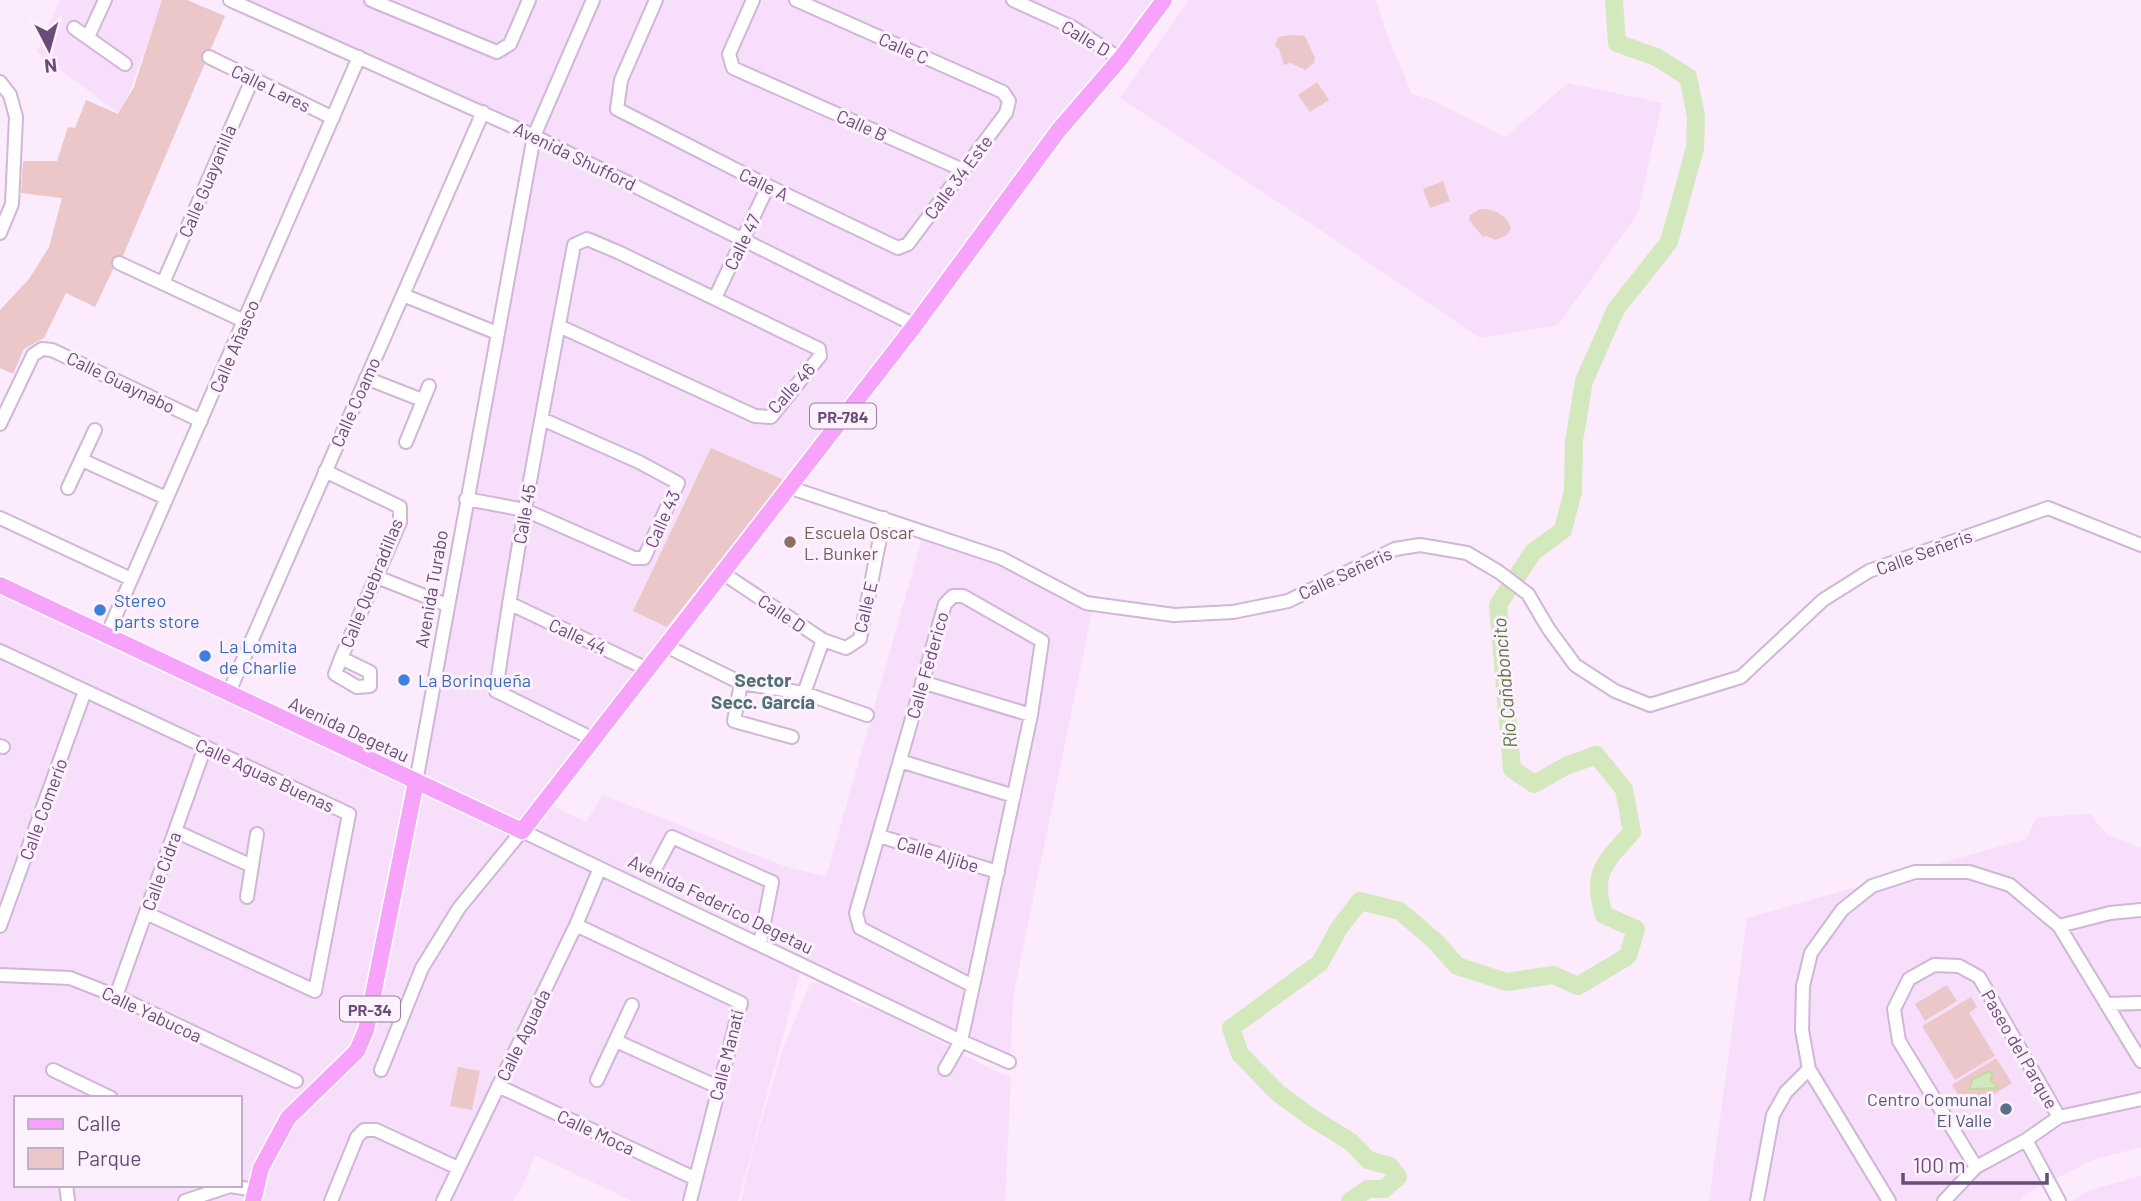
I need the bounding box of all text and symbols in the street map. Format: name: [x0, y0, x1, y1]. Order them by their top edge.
north arrow: [14, 14, 84, 84]
street label: Calle D: [1058, 15, 1114, 61]
street label: Calle C: [876, 27, 932, 69]
text: N: [43, 54, 58, 79]
street label: Calle Lares: [228, 59, 314, 117]
street label: Calle B: [833, 104, 891, 146]
street label: Avenida Shufford: [510, 117, 640, 195]
street label: Calle Guayanilla: [173, 121, 241, 241]
street label: Calle 34 Este: [919, 131, 997, 223]
street label: Calle A: [736, 163, 792, 205]
street label: Calle 47: [719, 210, 765, 274]
street label: Calle Añasco: [205, 296, 263, 396]
street label: Calle Guaynabo: [63, 346, 179, 418]
street label: Calle Coamo: [325, 354, 385, 450]
street label: Calle 46: [763, 358, 819, 418]
road number: PR-784: [810, 404, 876, 428]
street label: Calle 45: [508, 482, 540, 546]
street label: Calle 43: [640, 487, 684, 551]
street label: Calle Quebradillas: [335, 515, 407, 651]
place label: Escuela Oscar L. Bunker: [804, 521, 914, 564]
street label: Calle Señeris: [1873, 524, 1975, 580]
street label: Avenida Turabo: [410, 528, 452, 650]
marker: Escuela Oscar L. Bunker: [782, 534, 798, 550]
street label: Calle Señeris: [1295, 542, 1395, 604]
street label: Calle E: [848, 579, 882, 635]
place label: Stereo parts store: [114, 589, 200, 632]
street label: Calle D: [754, 589, 810, 637]
marker: Stereo parts store: [92, 602, 108, 618]
street label: Calle Federico: [901, 609, 953, 721]
street label: Calle 44: [546, 613, 610, 659]
water label: Río Cañaboncito: [1487, 617, 1521, 749]
place label: La Lomita de Charlie: [219, 635, 297, 678]
marker: La Lomita de Charlie: [197, 648, 213, 664]
district label: Sector Secc. García: [711, 668, 815, 713]
place label: La Borinqueña: [418, 669, 531, 691]
marker: La Borinqueña: [396, 672, 412, 688]
street label: Avenida Degetau: [285, 691, 413, 767]
street label: Calle Aguas Buenas: [192, 733, 338, 817]
street label: Calle Comerío: [14, 755, 72, 863]
street label: Calle Cidra: [137, 828, 185, 914]
street label: Calle Aljibe: [894, 831, 982, 877]
street label: Avenida Federico Degetau: [625, 850, 817, 958]
street label: Calle Yabucoa: [98, 981, 206, 1047]
street label: Calle Aguada: [491, 985, 555, 1085]
street label: Paseo del Parque: [1977, 986, 2063, 1112]
road number: PR-34: [340, 996, 400, 1021]
street label: Calle Manatí: [704, 1007, 748, 1103]
place label: Centro Comunal El Valle: [1867, 1088, 1992, 1131]
legend: [14, 1096, 242, 1187]
marker: Centro Comunal El Valle: [1998, 1101, 2014, 1117]
street label: Calle Moca: [554, 1105, 638, 1159]
text: Calle: [77, 1110, 121, 1135]
scale bar: [1903, 1142, 2046, 1186]
text: Parque: [77, 1145, 142, 1170]
text: 100 m: [1913, 1152, 1966, 1177]

